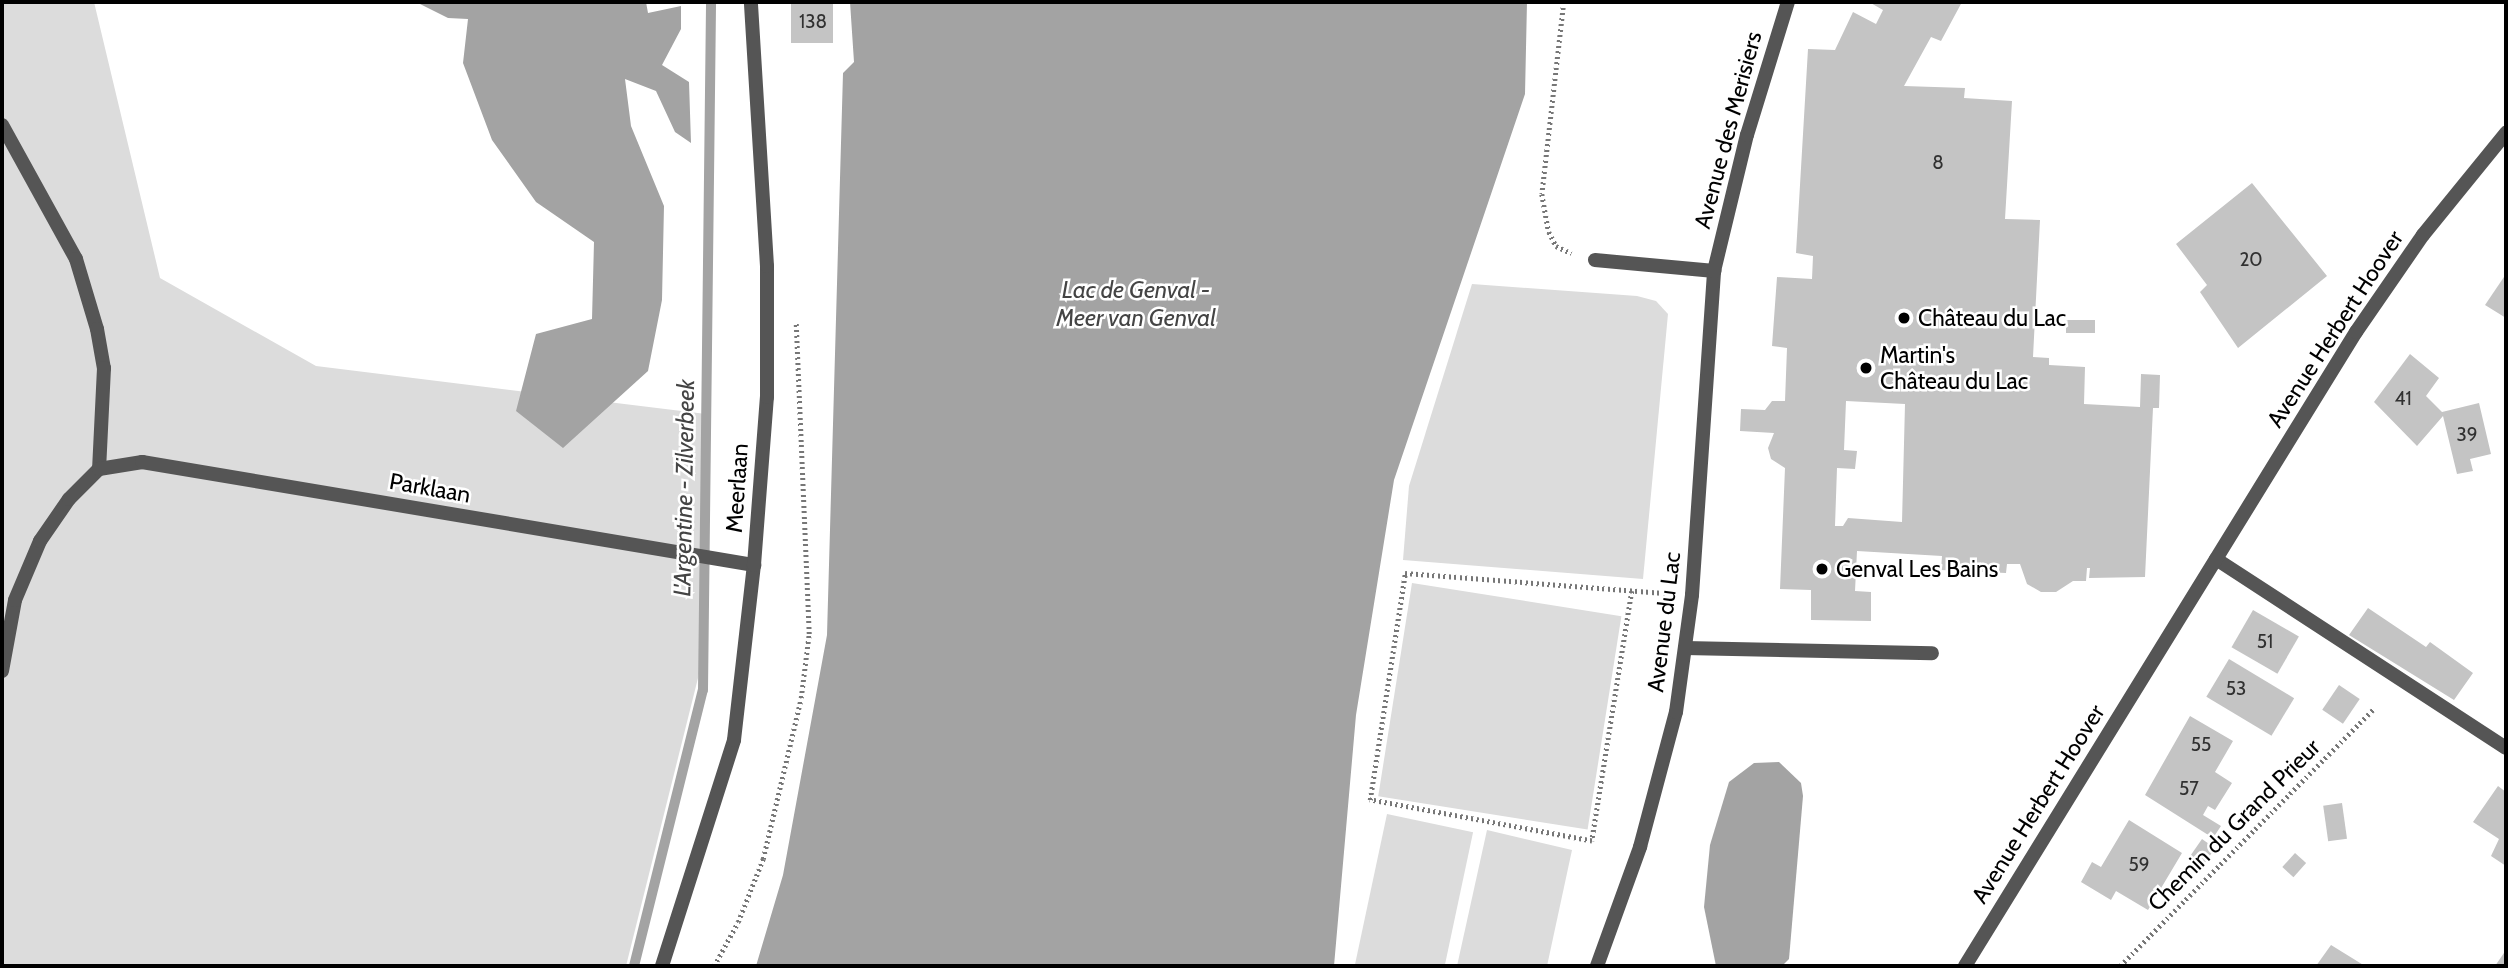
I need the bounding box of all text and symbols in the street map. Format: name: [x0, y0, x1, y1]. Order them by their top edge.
house number: 138: [799, 11, 827, 33]
street label: Avenue des Merisiers: [1688, 29, 1768, 231]
house number: 8: [1932, 152, 1944, 174]
street label: Avenue Herbert Hoover: [2261, 225, 2409, 433]
house number: 20: [2239, 249, 2263, 271]
water label: Lac de Genval - Meer van Genval: [1056, 276, 1216, 332]
place label: Château du Lac: [1918, 304, 2066, 332]
marker: Château du Lac: [1896, 310, 1912, 326]
place label: Martin's Château du Lac: [1880, 341, 2028, 395]
marker: Martin's Château du Lac: [1858, 360, 1874, 376]
water label: L'Argentine - Zilverbeek: [668, 379, 700, 597]
house number: 41: [2394, 388, 2412, 410]
house number: 39: [2456, 424, 2478, 446]
street label: Meerlaan: [720, 442, 754, 534]
street label: Parklaan: [387, 467, 473, 509]
street label: Avenue du Lac: [1642, 550, 1686, 694]
place label: Genval Les Bains: [1836, 555, 1998, 583]
marker: Genval Les Bains: [1814, 561, 1830, 577]
house number: 51: [2257, 631, 2273, 653]
house number: 53: [2226, 678, 2246, 700]
street label: Avenue Herbert Hoover: [1966, 700, 2110, 908]
street label: Chemin du Grand Prieur: [2142, 733, 2326, 917]
house number: 55: [2191, 734, 2211, 756]
house number: 57: [2179, 778, 2199, 800]
house number: 59: [2128, 854, 2150, 876]

